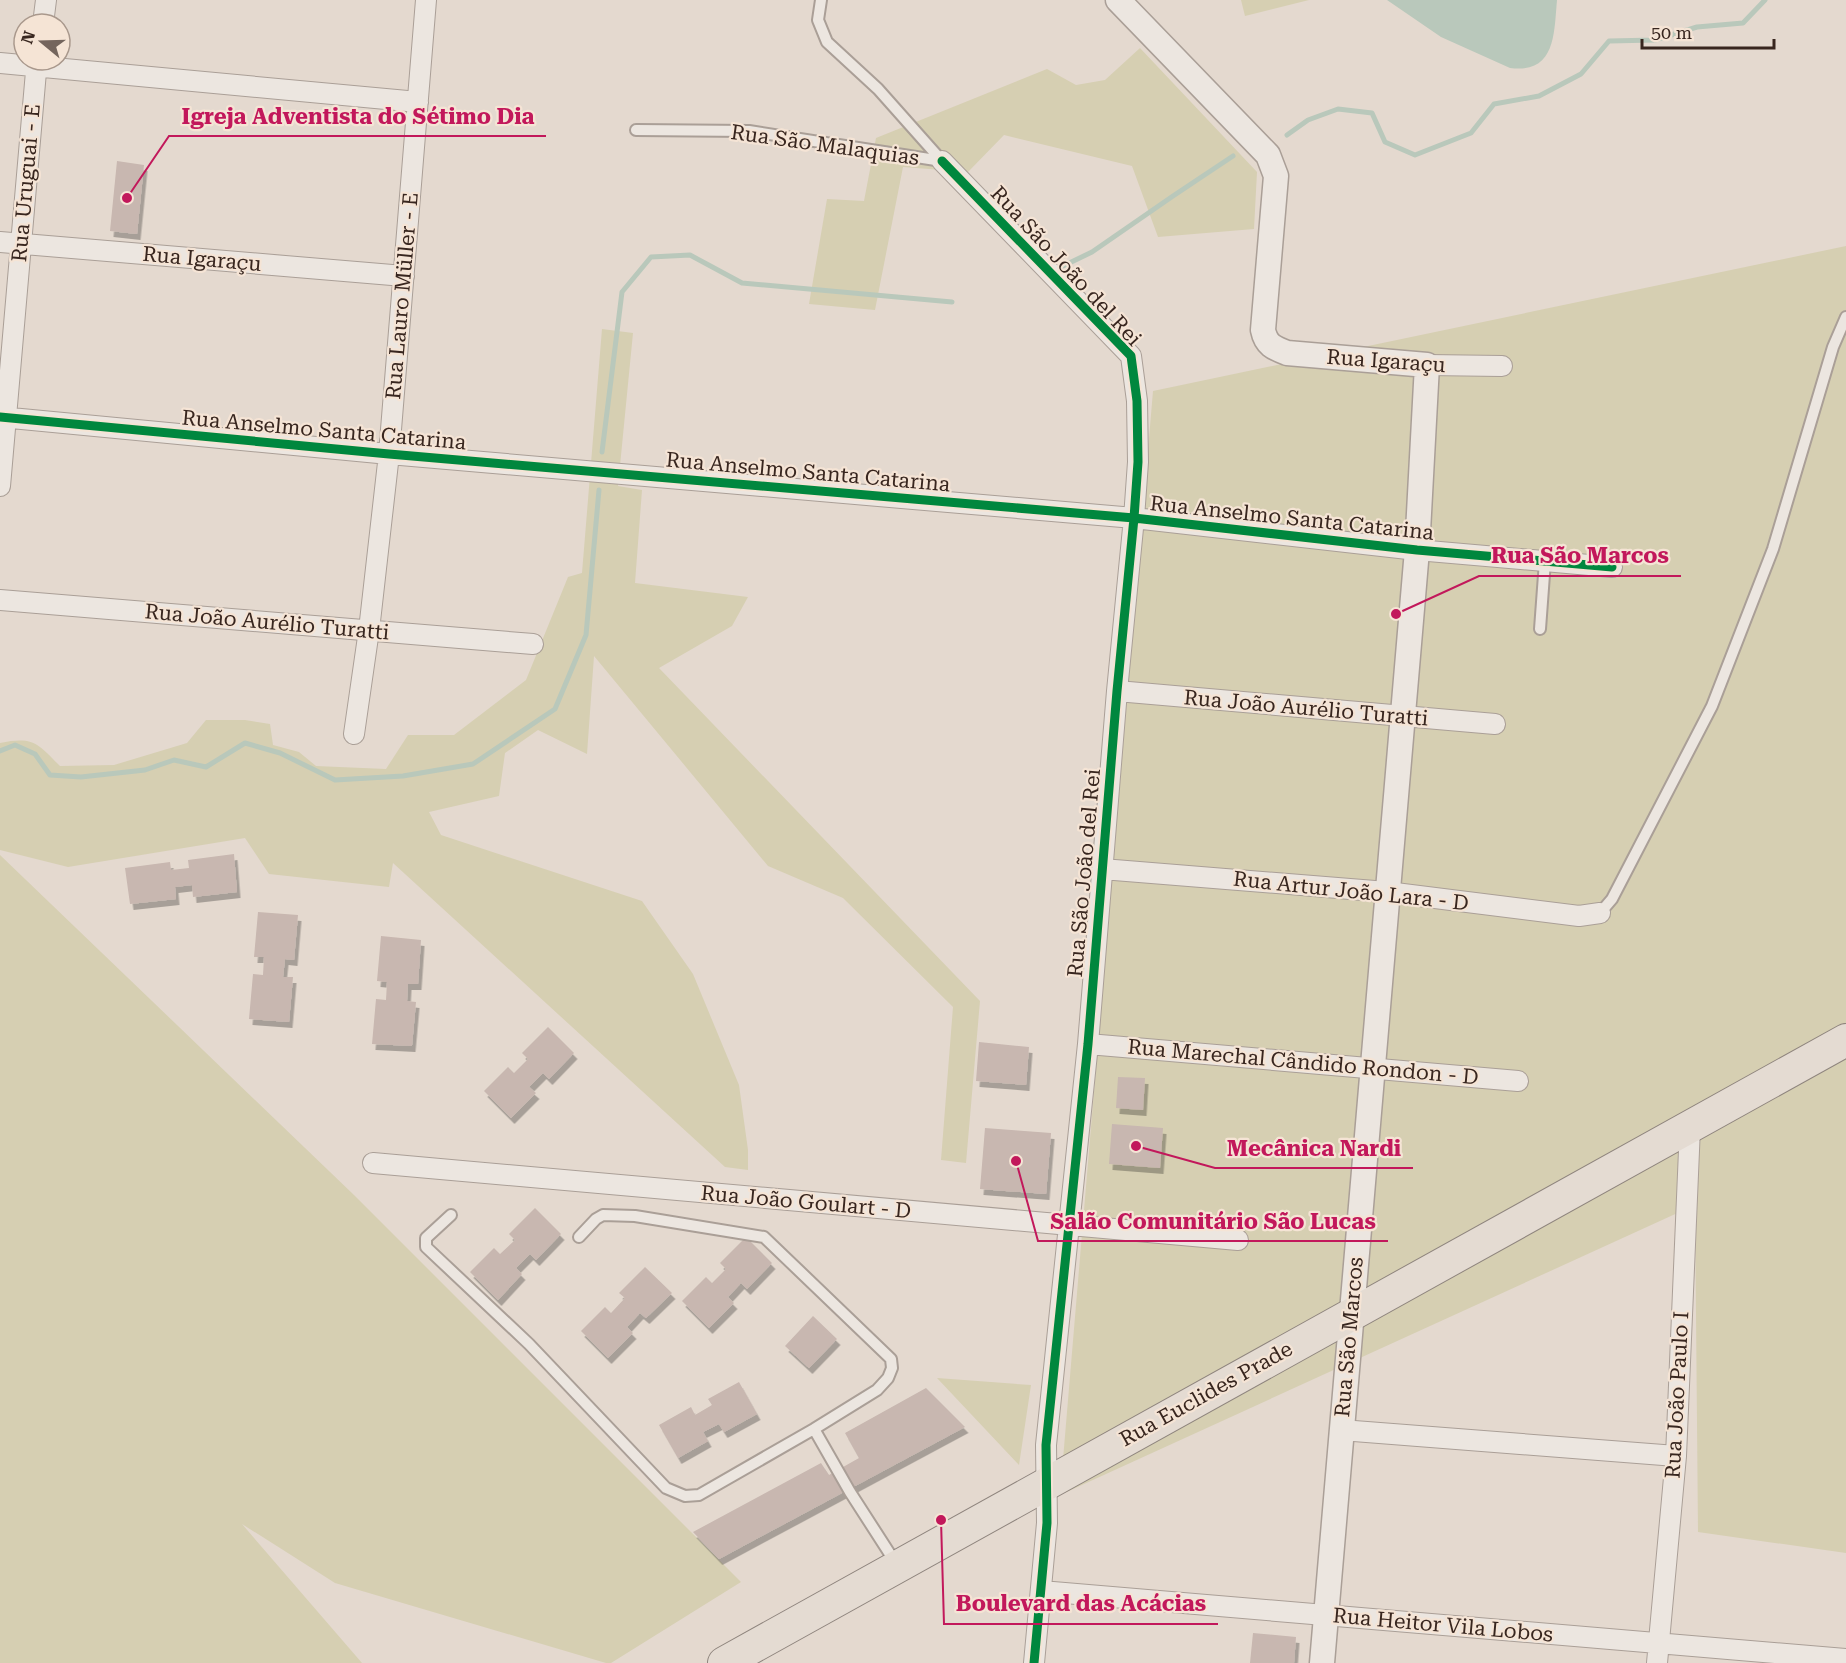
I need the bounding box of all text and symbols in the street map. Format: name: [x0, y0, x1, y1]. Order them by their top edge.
north arrow: [12, 12, 72, 72]
scale bar: [1642, 12, 1774, 50]
text: 50 m: [1651, 22, 1692, 43]
text: N: [17, 28, 39, 46]
callout: Igreja Adventista do Sétimo Dia: [169, 96, 546, 136]
street label: Rua Uruguai - E: [7, 103, 45, 263]
text: Igreja Adventista do Sétimo Dia: [182, 104, 535, 129]
street label: Rua São Malaquias: [729, 120, 921, 170]
street label: Rua São João del Rei: [986, 181, 1146, 351]
street label: Rua Lauro Müller - E: [381, 191, 423, 401]
street label: Rua Igaraçu: [142, 242, 262, 276]
street label: Rua Igaraçu: [1326, 345, 1446, 377]
street label: Rua Anselmo Santa Catarina: [181, 406, 468, 454]
street label: Rua Anselmo Santa Catarina: [665, 448, 952, 496]
street label: Rua Anselmo Santa Catarina: [1149, 491, 1436, 545]
callout: Rua São Marcos: [1479, 536, 1681, 576]
text: Rua São Marcos: [1491, 543, 1669, 568]
street label: Rua João Aurélio Turatti: [144, 599, 391, 645]
street label: Rua João Aurélio Turatti: [1183, 685, 1430, 731]
street label: Rua São João del Rei: [1063, 767, 1105, 978]
street label: Rua Artur João Lara - D: [1232, 867, 1470, 915]
street label: Rua Marechal Cândido Rondon - D: [1126, 1035, 1480, 1089]
callout: Mecânica Nardi: [1215, 1128, 1413, 1168]
text: Mecânica Nardi: [1227, 1136, 1401, 1161]
street label: Rua João Goulart - D: [700, 1181, 912, 1223]
callout: Salão Comunitário São Lucas: [1038, 1201, 1388, 1241]
text: Salão Comunitário São Lucas: [1050, 1209, 1376, 1234]
street label: Rua São Marcos: [1330, 1256, 1368, 1418]
street label: Rua João Paulo I: [1661, 1311, 1693, 1479]
street label: Rua Euclides Prade: [1115, 1337, 1297, 1451]
callout: Boulevard das Acácias: [944, 1584, 1218, 1624]
text: Boulevard das Acácias: [956, 1591, 1206, 1616]
street label: Rua Heitor Vila Lobos: [1332, 1603, 1554, 1647]

